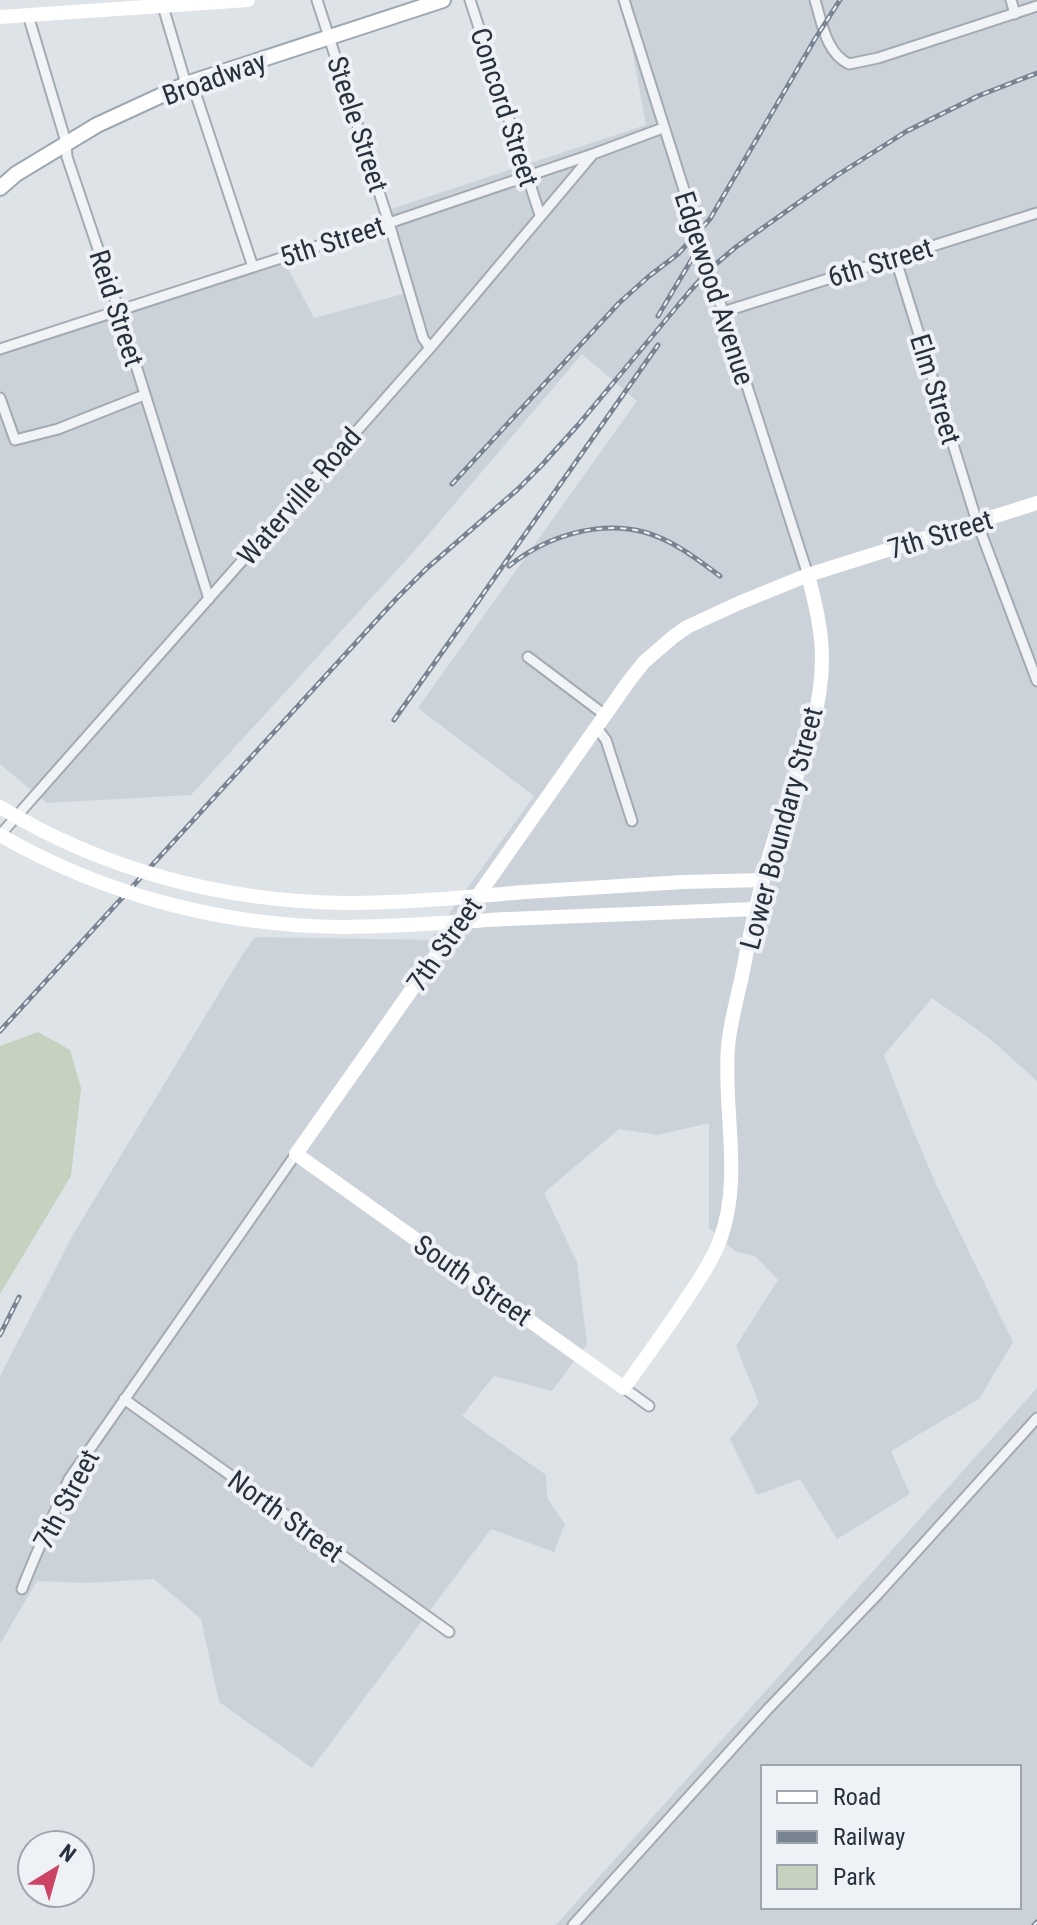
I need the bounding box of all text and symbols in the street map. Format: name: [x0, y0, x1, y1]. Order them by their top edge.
street label: Concord Street: [463, 24, 546, 191]
street label: Broadway: [158, 44, 271, 112]
street label: Steele Street: [320, 52, 395, 196]
street label: Edgewood Avenue: [668, 187, 761, 389]
street label: 5th Street: [276, 209, 388, 274]
street label: 6th Street: [824, 231, 936, 294]
street label: Reid Street: [82, 246, 151, 370]
street label: Elm Street: [903, 330, 968, 448]
street label: Waterville Road: [231, 421, 368, 572]
street label: 7th Street: [884, 503, 996, 566]
street label: Lower Boundary Street: [733, 703, 830, 953]
street label: 7th Street: [400, 891, 489, 998]
street label: South Street: [408, 1228, 538, 1333]
street label: 7th Street: [27, 1444, 106, 1555]
street label: North Street: [222, 1464, 350, 1569]
legend: [761, 1765, 1021, 1909]
text: Road: [833, 1783, 881, 1811]
text: Railway: [833, 1823, 905, 1851]
north arrow: [16, 1829, 96, 1909]
text: N: [55, 1839, 81, 1867]
text: Park: [833, 1863, 876, 1891]

